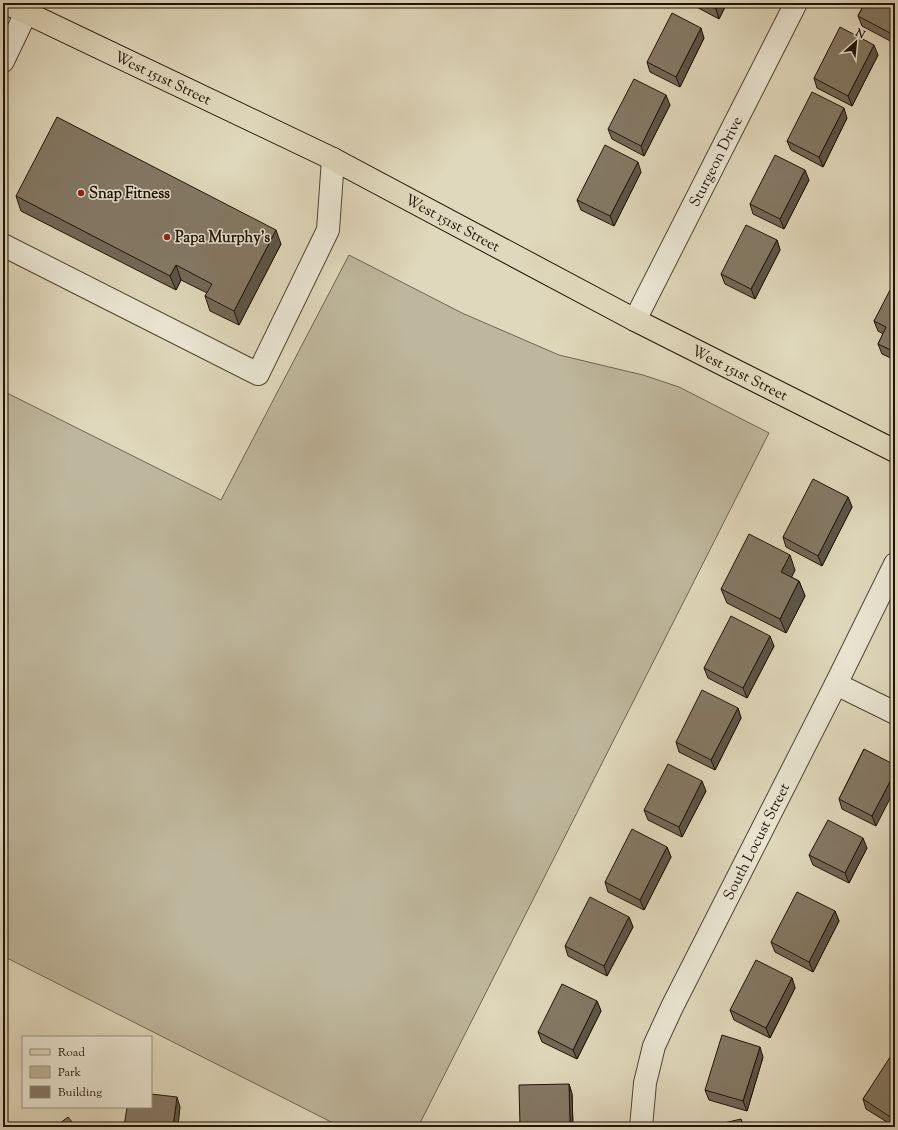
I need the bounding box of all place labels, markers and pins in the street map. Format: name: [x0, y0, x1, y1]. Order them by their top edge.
place label: Snap Fitness: [89, 184, 170, 205]
marker: Snap Fitness: [76, 188, 86, 198]
place label: Papa Murphy's: [175, 228, 270, 249]
marker: Papa Murphy's: [162, 232, 172, 242]

